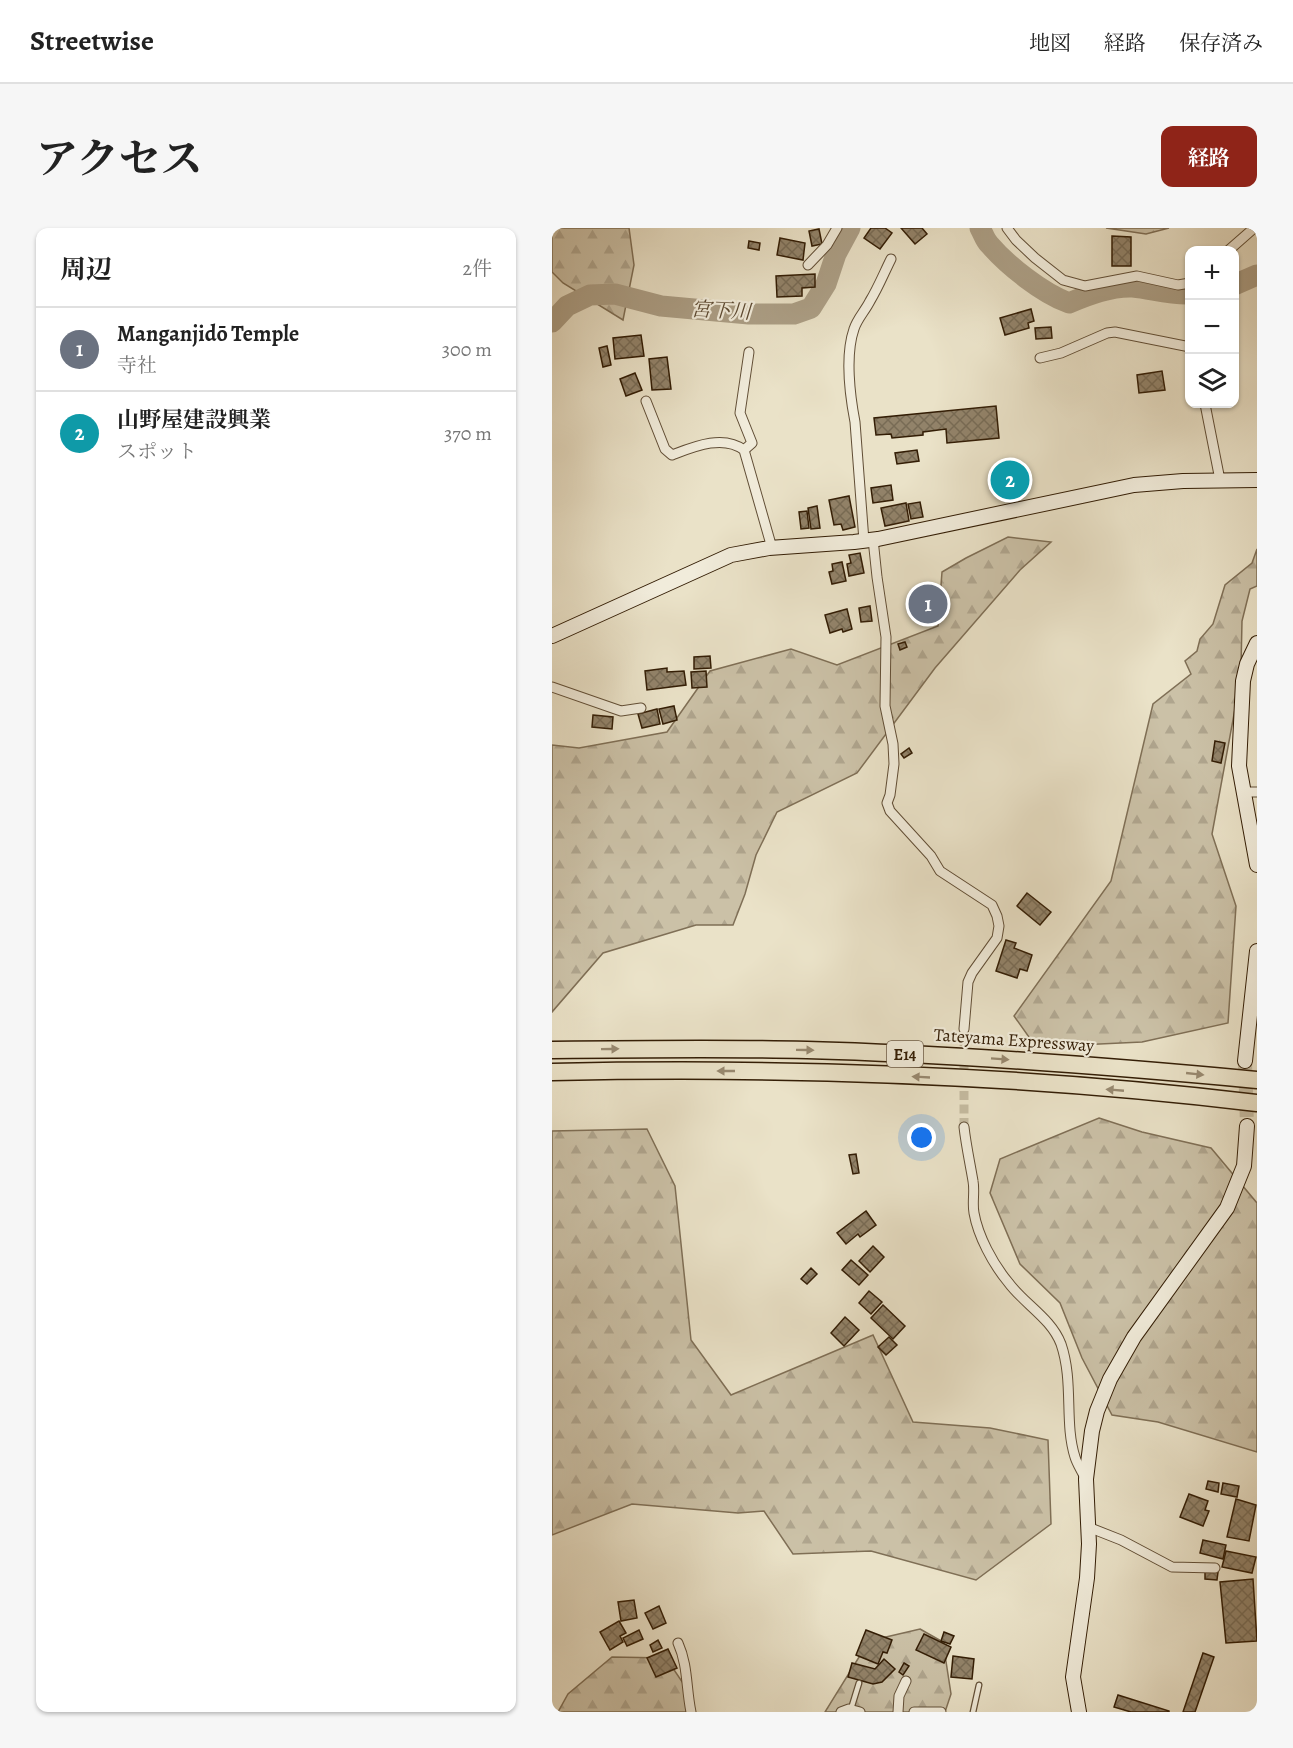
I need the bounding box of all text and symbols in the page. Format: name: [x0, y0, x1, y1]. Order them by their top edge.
text: Streetwise: [30, 22, 154, 60]
text: 地図: [1029, 29, 1071, 57]
text: 経路: [1104, 29, 1146, 57]
text: 保存済み: [1179, 29, 1263, 57]
button: 経路: [1161, 126, 1257, 187]
text: アクセス: [36, 130, 203, 187]
map controls: [1185, 246, 1239, 408]
button: +: [1185, 246, 1239, 300]
text: 周辺: [60, 252, 112, 287]
text: 2件: [463, 255, 492, 282]
water label: 宮下川: [690, 295, 754, 326]
button: −: [1185, 300, 1239, 354]
text: Manganjidō Temple: [117, 319, 299, 349]
text: 1: [76, 336, 83, 363]
text: 300 m: [442, 336, 492, 363]
text: 寺社: [117, 352, 157, 379]
button: layers: [1185, 354, 1239, 408]
text: 山野屋建設興業: [117, 405, 271, 435]
text: 2: [75, 420, 84, 447]
text: 370 m: [444, 420, 492, 447]
text: スポット: [117, 438, 197, 465]
pin: 2: [990, 458, 1030, 502]
pin: 1: [908, 582, 947, 626]
street label: Tateyama Expressway: [933, 1022, 1096, 1058]
road number: E14: [887, 1041, 923, 1067]
one-way arrow: [601, 1044, 620, 1054]
one-way arrow: [796, 1045, 815, 1055]
one-way arrow: [991, 1054, 1010, 1064]
one-way arrow: [716, 1066, 735, 1076]
one-way arrow: [1185, 1069, 1204, 1079]
one-way arrow: [911, 1072, 930, 1081]
one-way arrow: [1106, 1085, 1125, 1095]
your location: [907, 1123, 936, 1152]

